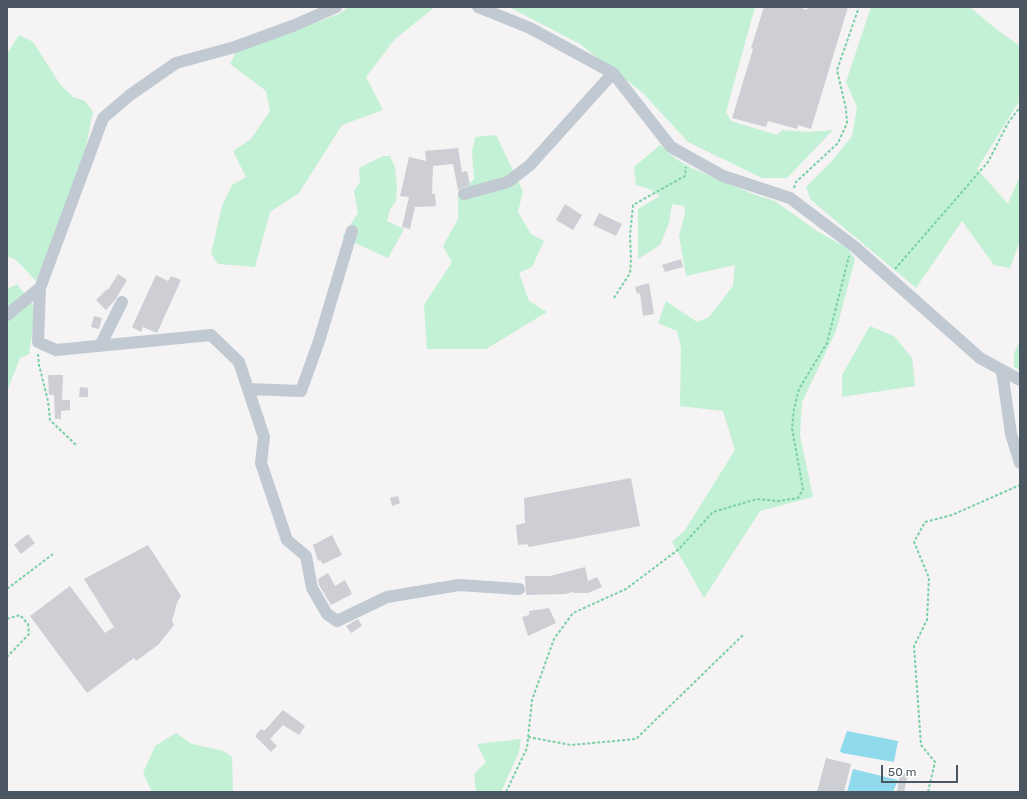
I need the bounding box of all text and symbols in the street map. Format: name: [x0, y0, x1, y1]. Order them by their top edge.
scale bar: [883, 757, 960, 783]
text: 50 m: [888, 765, 916, 779]

